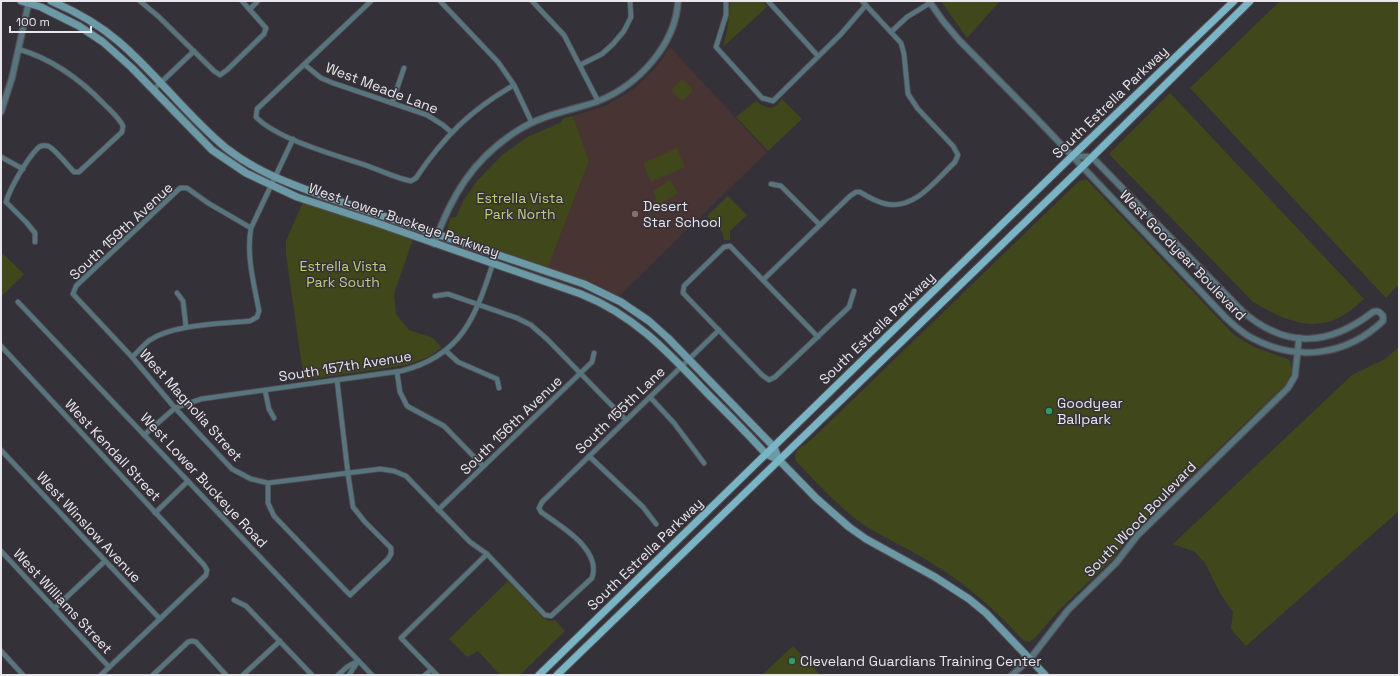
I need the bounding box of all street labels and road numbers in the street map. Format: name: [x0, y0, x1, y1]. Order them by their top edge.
street label: South Estrella Parkway: [1048, 42, 1172, 162]
street label: West Meade Lane: [323, 58, 441, 118]
street label: South 159th Avenue: [65, 178, 177, 284]
street label: West Lower Buckeye Parkway: [306, 179, 502, 261]
street label: West Goodyear Boulevard: [1116, 186, 1250, 324]
street label: South Estrella Parkway: [815, 268, 939, 388]
street label: West Magnolia Street: [136, 345, 246, 465]
street label: South 157th Avenue: [277, 347, 413, 385]
street label: South 155th Lane: [571, 362, 669, 458]
street label: South 156th Avenue: [456, 372, 566, 478]
street label: West Kendall Street: [61, 395, 165, 505]
street label: West Lower Buckeye Road: [137, 409, 271, 551]
street label: South Wood Boulevard: [1080, 457, 1200, 581]
street label: West Winslow Avenue: [33, 468, 145, 586]
street label: South Estrella Parkway: [583, 494, 707, 614]
street label: West Williams Street: [10, 545, 116, 657]

